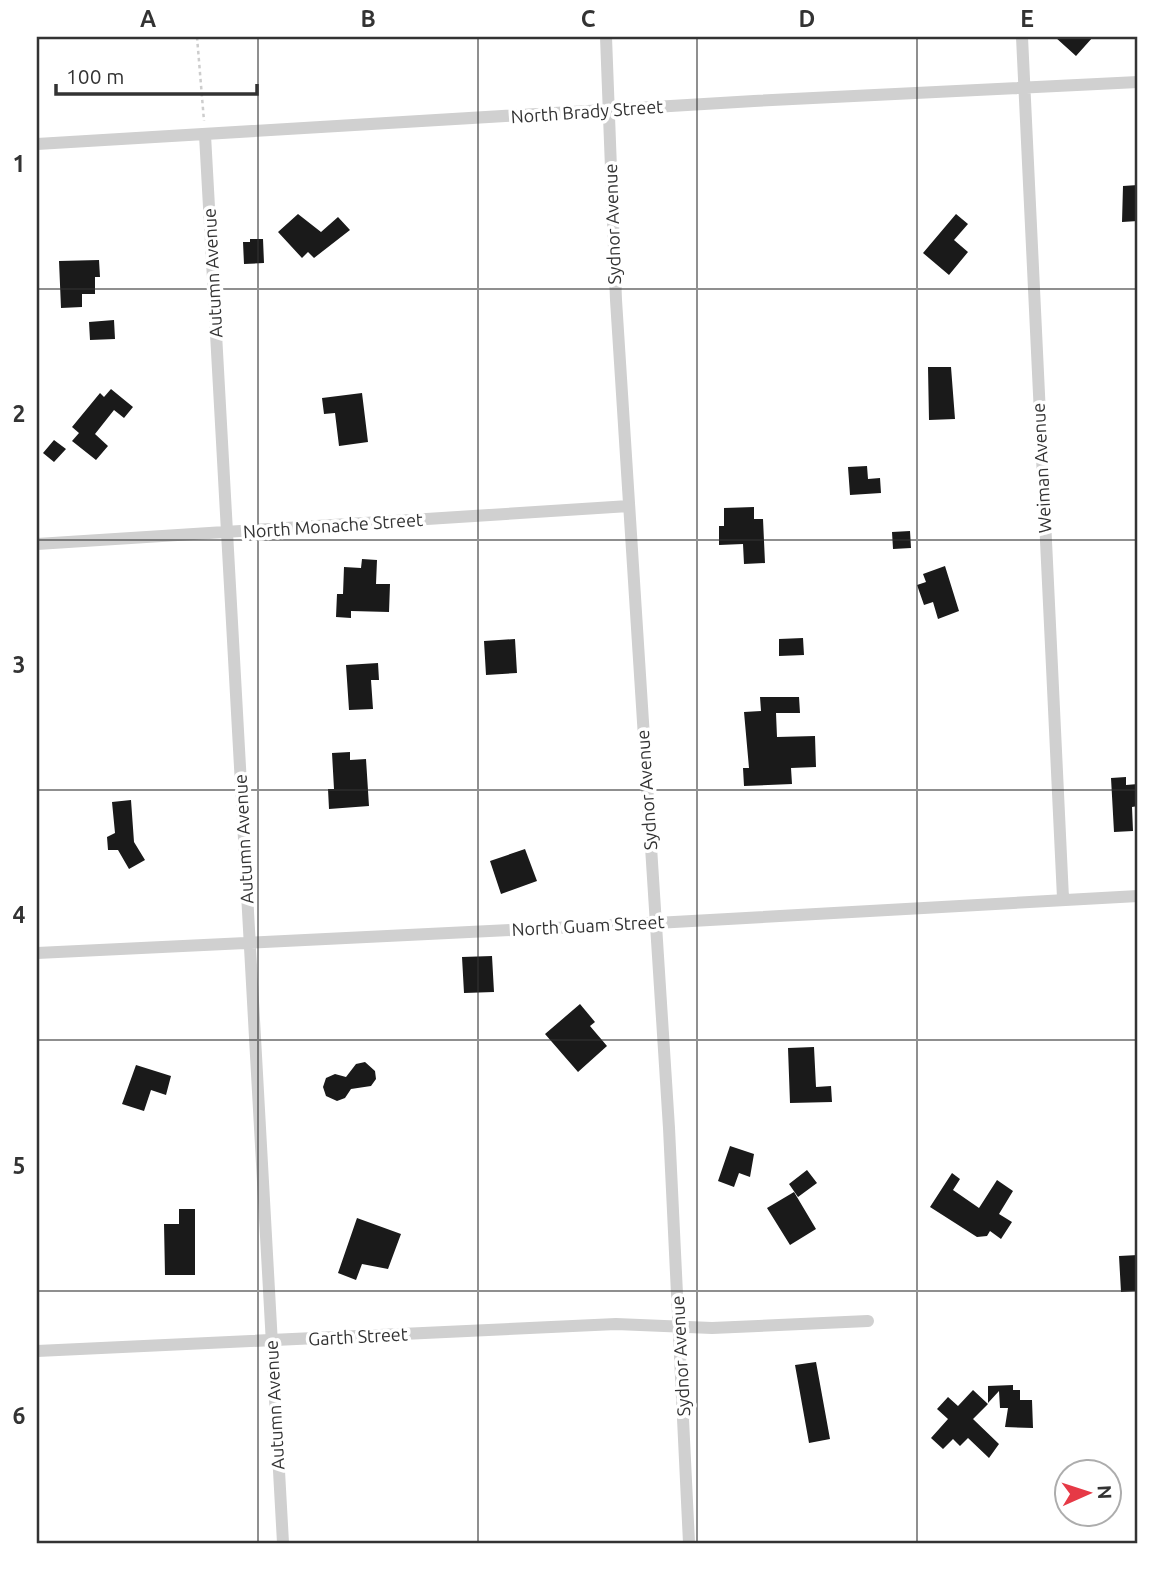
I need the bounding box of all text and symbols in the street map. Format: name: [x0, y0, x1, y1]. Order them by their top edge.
text: A: [140, 6, 156, 31]
text: B: [360, 6, 376, 31]
text: C: [581, 6, 596, 31]
text: D: [799, 6, 815, 31]
text: E: [1020, 6, 1034, 31]
scale bar: [56, 52, 257, 96]
text: 100 m: [66, 64, 124, 88]
street label: North Brady Street: [510, 96, 664, 126]
text: 1: [13, 151, 25, 176]
street label: Sydnor Avenue: [600, 163, 624, 285]
street label: Autumn Avenue: [199, 208, 225, 338]
text: 2: [13, 401, 25, 426]
street label: Weiman Avenue: [1028, 402, 1054, 534]
street label: North Monache Street: [242, 509, 424, 541]
text: 3: [13, 652, 25, 677]
street label: Sydnor Avenue: [632, 729, 660, 851]
street label: Autumn Avenue: [230, 774, 256, 904]
text: 4: [13, 902, 26, 927]
street label: North Guam Street: [511, 911, 665, 939]
text: 5: [13, 1153, 25, 1178]
street label: Sydnor Avenue: [667, 1295, 693, 1417]
street label: Garth Street: [308, 1323, 408, 1349]
street label: Autumn Avenue: [261, 1340, 287, 1470]
text: 6: [13, 1403, 26, 1428]
north arrow: [1052, 1458, 1122, 1528]
text: N: [1094, 1484, 1116, 1500]

